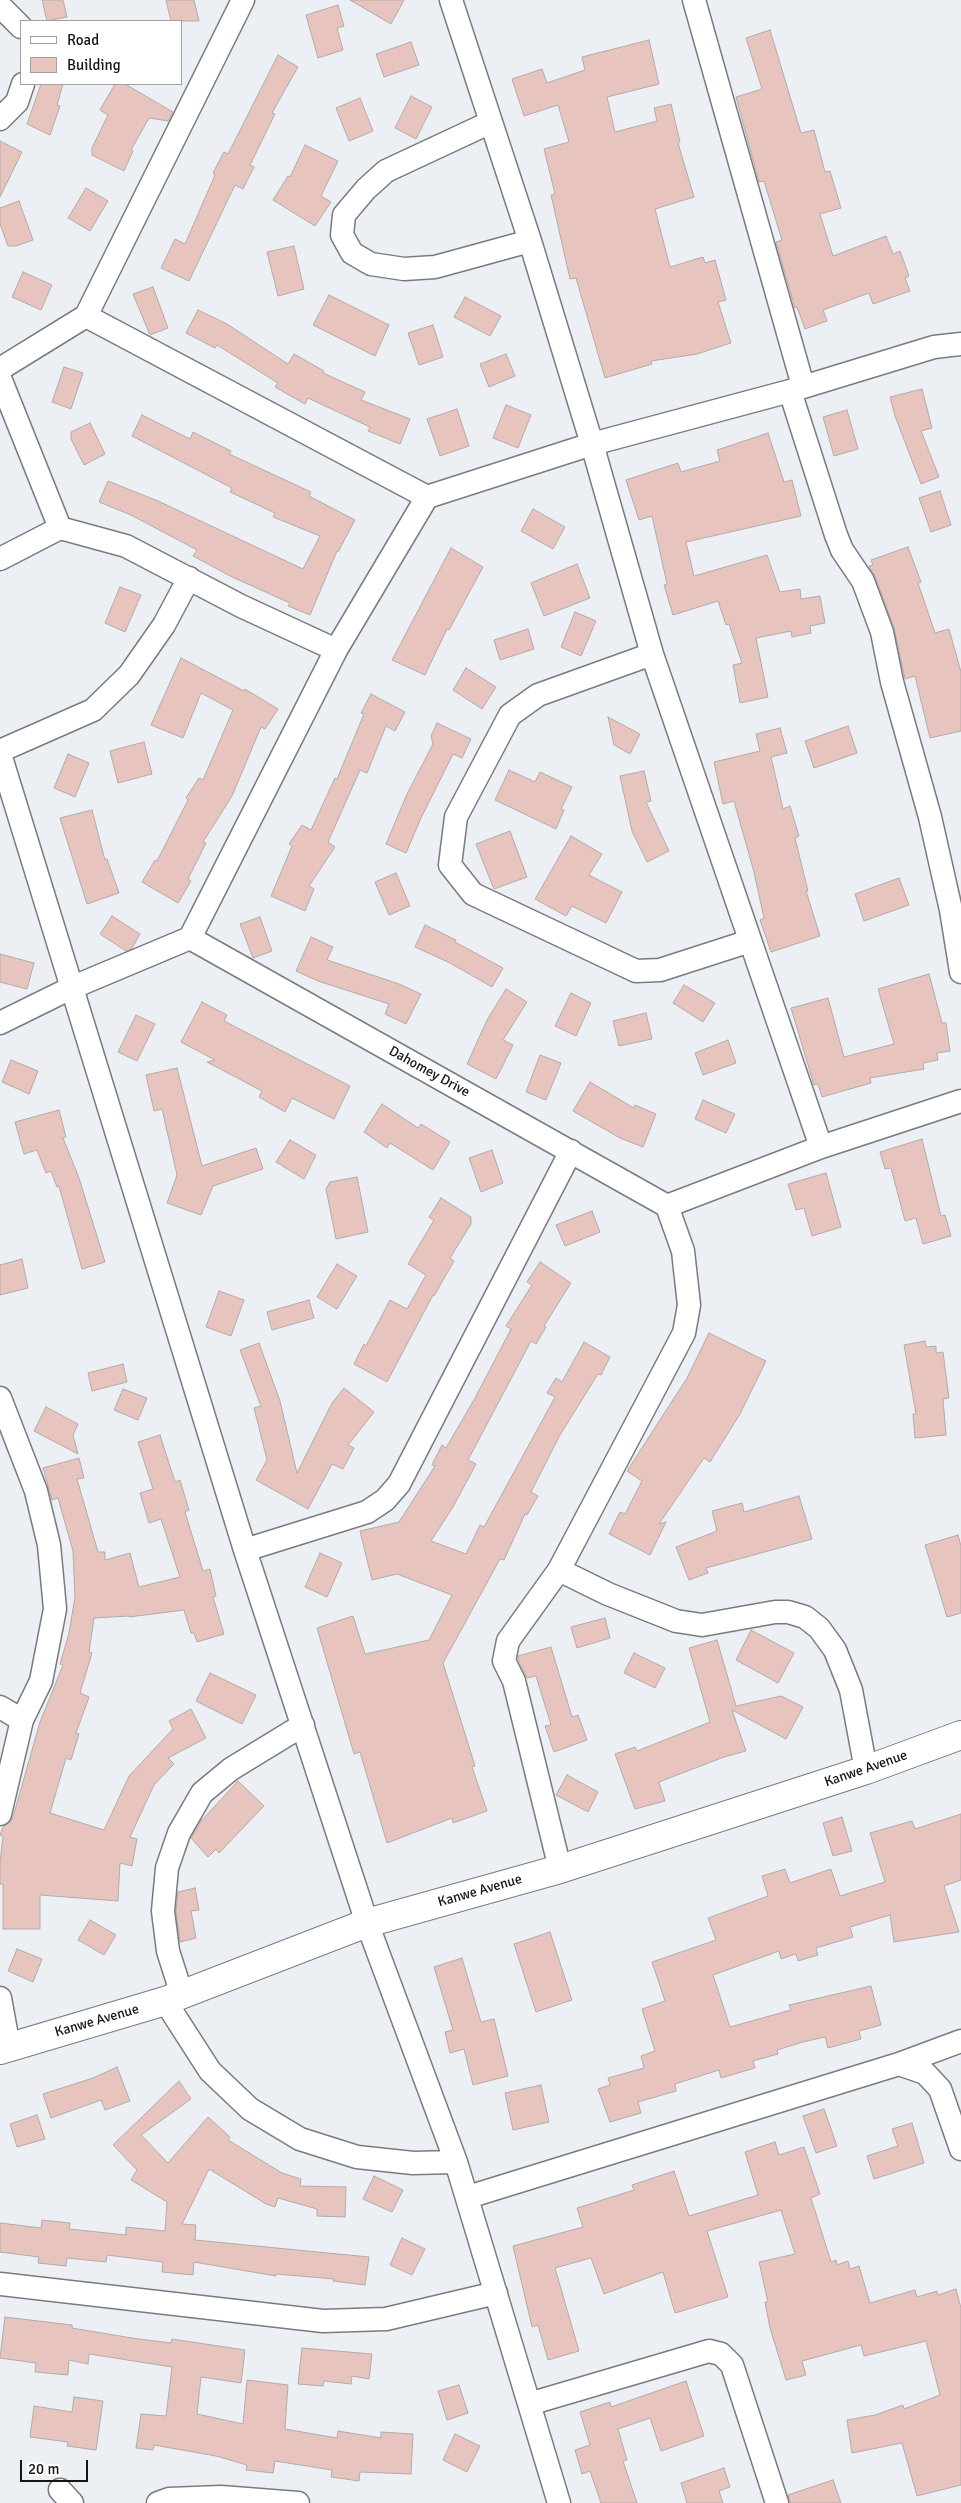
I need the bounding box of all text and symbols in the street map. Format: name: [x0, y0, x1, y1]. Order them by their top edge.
legend: [20, 20, 182, 85]
text: Road: [67, 31, 99, 49]
text: Building: [67, 56, 121, 74]
street label: Dahomey Drive: [386, 1043, 472, 1101]
street label: Kanwe Avenue: [822, 1747, 910, 1791]
street label: Kanwe Avenue: [436, 1871, 524, 1911]
street label: Kanwe Avenue: [53, 2001, 141, 2041]
scale bar: [22, 2450, 90, 2482]
text: 20 m: [28, 2460, 59, 2478]

